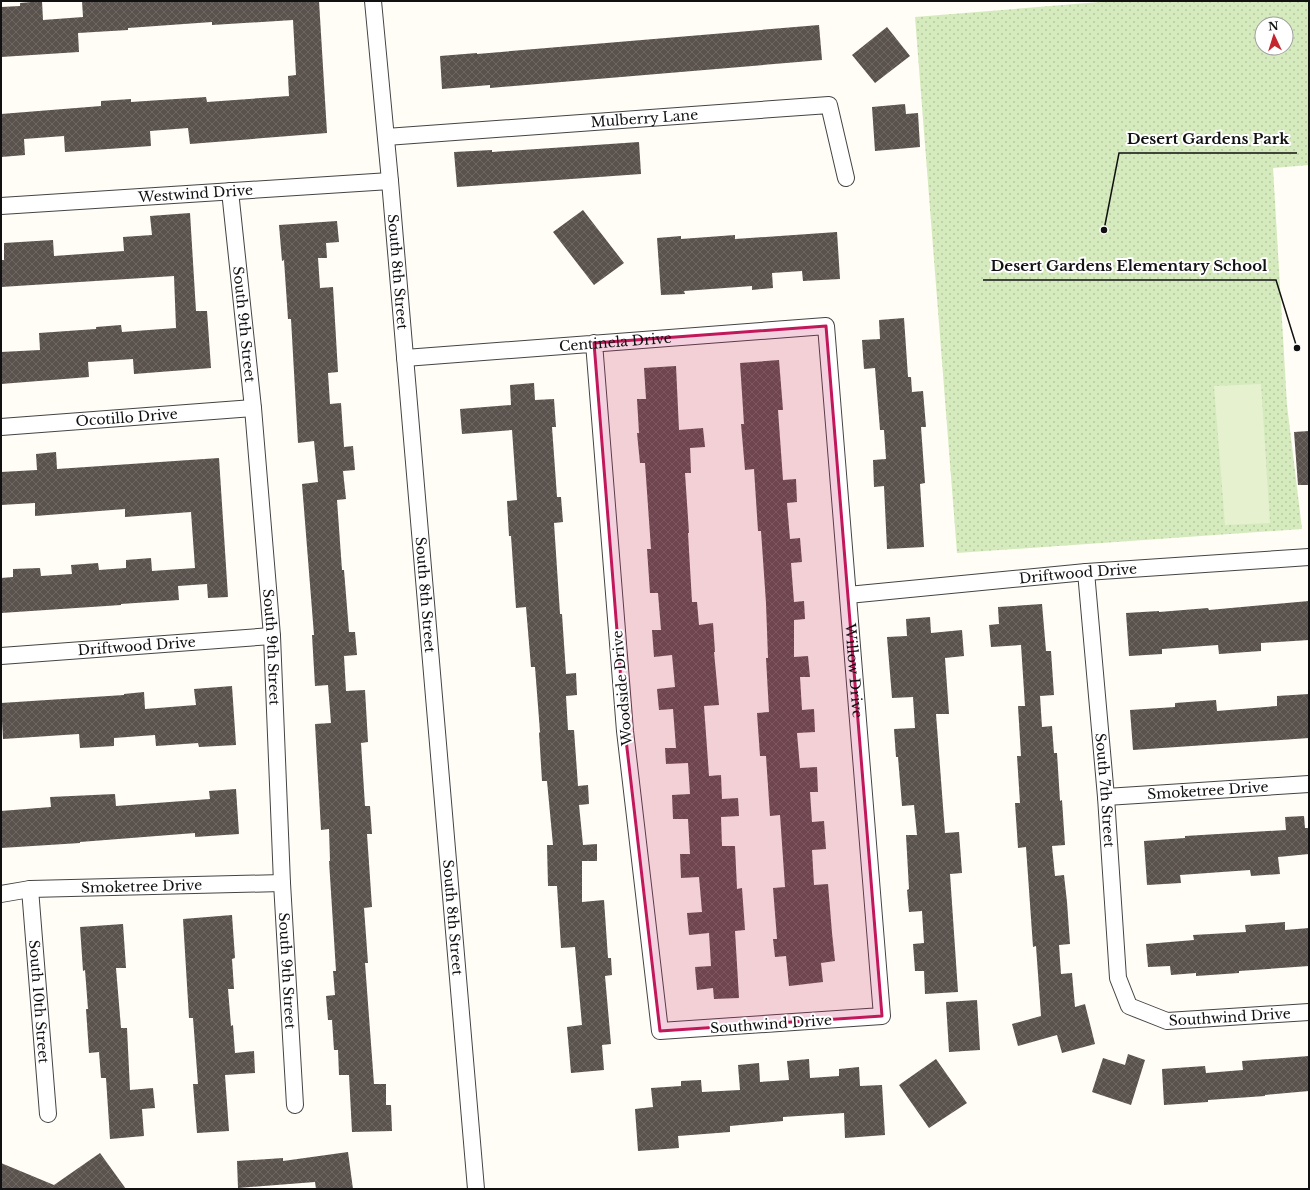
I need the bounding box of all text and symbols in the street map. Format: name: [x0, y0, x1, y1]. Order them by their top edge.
north arrow: [1254, 16, 1294, 56]
text: N: [1268, 19, 1280, 33]
street label: Mulberry Lane: [590, 105, 699, 131]
callout: Desert Gardens Park: [1119, 126, 1297, 153]
text: Desert Gardens Park: [1127, 129, 1290, 148]
street label: Westwind Drive: [137, 181, 254, 206]
street label: South 8th Street: [384, 213, 412, 331]
callout: Desert Gardens Elementary School: [983, 253, 1276, 280]
text: Desert Gardens Elementary School: [991, 256, 1268, 275]
street label: South 9th Street: [229, 265, 259, 384]
street label: Centinela Drive: [558, 329, 672, 355]
street label: Ocotillo Drive: [75, 405, 178, 430]
street label: South 8th Street: [411, 536, 439, 654]
street label: Driftwood Drive: [1018, 560, 1138, 587]
street label: South 9th Street: [259, 588, 284, 706]
street label: Willow Drive: [841, 622, 867, 719]
street label: Woodside Drive: [608, 630, 636, 747]
street label: Driftwood Drive: [77, 633, 196, 659]
street label: South 7th Street: [1091, 732, 1118, 849]
street label: Smoketree Drive: [1147, 778, 1269, 803]
street label: South 8th Street: [439, 859, 467, 977]
street label: Smoketree Drive: [81, 876, 202, 897]
street label: South 9th Street: [275, 912, 300, 1030]
street label: South 10th Street: [25, 939, 53, 1065]
street label: Southwind Drive: [1168, 1004, 1291, 1030]
street label: Southwind Drive: [709, 1011, 833, 1037]

